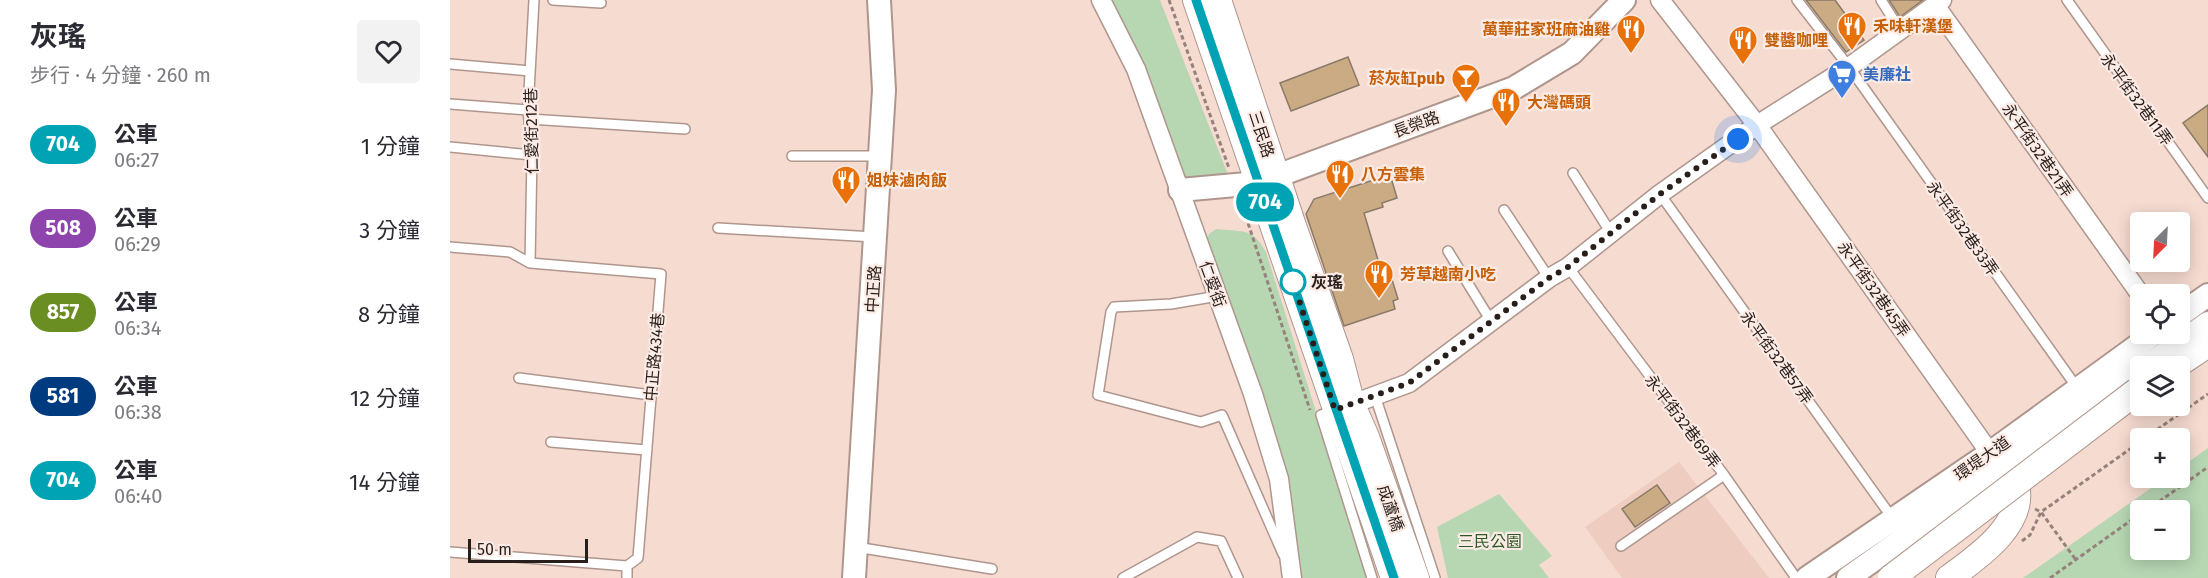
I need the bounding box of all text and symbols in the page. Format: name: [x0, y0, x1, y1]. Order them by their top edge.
restaurant icon: 禾味軒漢堡: [1836, 10, 1868, 52]
restaurant icon: 萬華莊家班麻油雞: [1615, 13, 1647, 55]
place label: 禾味軒漢堡: [1873, 17, 1953, 36]
text: 灰瑤: [30, 20, 86, 53]
button: heart: [357, 20, 420, 83]
place label: 萬華莊家班麻油雞: [1482, 20, 1610, 39]
restaurant icon: 雙醬咖哩: [1727, 24, 1759, 66]
place label: 雙醬咖哩: [1764, 31, 1828, 50]
street label: 永平街32巷11弄: [2097, 49, 2176, 149]
supermarket icon: 美廉社: [1826, 58, 1858, 100]
bar icon: 菸灰缸pub: [1450, 62, 1482, 104]
text: 步行 · 4 分鐘 · 260 m: [30, 63, 211, 87]
place label: 美廉社: [1863, 65, 1911, 84]
place label: 菸灰缸pub: [1369, 69, 1445, 88]
restaurant icon: 大灣碼頭: [1490, 86, 1522, 128]
street label: 仁愛街212巷: [521, 88, 542, 174]
place label: 大灣碼頭: [1527, 93, 1591, 112]
street label: 永平街32巷21弄: [1998, 100, 2077, 201]
street label: 長榮路: [1390, 107, 1442, 142]
street label: 三民路: [1245, 108, 1278, 160]
text: 公車: [114, 121, 158, 148]
your location: [1723, 124, 1753, 154]
text: 704: [46, 131, 80, 157]
text: 1 分鐘: [361, 133, 420, 160]
text: 06:27: [114, 148, 159, 172]
restaurant icon: 八方雲集: [1324, 158, 1356, 200]
restaurant icon: 姐妹滷肉飯: [830, 164, 862, 206]
place label: 八方雲集: [1361, 165, 1425, 184]
place label: 姐妹滷肉飯: [867, 171, 947, 190]
street label: 永平街32巷33弄: [1923, 177, 2002, 279]
line badge: 704: [1230, 182, 1300, 222]
text: 704: [1248, 189, 1282, 215]
text: 公車: [114, 205, 158, 232]
north arrow: [2130, 212, 2190, 272]
map controls: [2130, 212, 2190, 560]
text: 508: [45, 215, 81, 241]
text: 3 分鐘: [359, 217, 420, 244]
text: 06:29: [114, 232, 161, 256]
street label: 永平街32巷45弄: [1834, 238, 1914, 341]
street label: 仁愛街: [1195, 258, 1230, 310]
restaurant icon: 芳草越南小吃: [1363, 258, 1395, 300]
street label: 中正路: [862, 264, 885, 314]
place label: 芳草越南小吃: [1400, 265, 1496, 284]
marker: 灰瑤: [1280, 269, 1306, 295]
place label: 灰瑤: [1311, 273, 1343, 292]
button: locate: [2130, 284, 2190, 344]
text: 公車: [114, 289, 158, 316]
text: 857: [47, 299, 79, 325]
text: 8 分鐘: [358, 301, 420, 328]
street label: 永平街32巷57弄: [1736, 307, 1817, 408]
street label: 中正路434巷: [641, 312, 668, 402]
text: 06:34: [114, 316, 161, 340]
button: layers: [2130, 356, 2190, 416]
street label: 永平街32巷69弄: [1641, 371, 1724, 472]
text: 公車: [114, 373, 158, 400]
text: 581: [47, 383, 79, 409]
text: 12 分鐘: [350, 385, 420, 412]
text: 06:38: [114, 400, 162, 424]
button: +: [2130, 428, 2190, 488]
street label: 環堤大道: [1951, 432, 2014, 485]
text: 公車: [114, 457, 158, 484]
text: 704: [46, 467, 80, 493]
text: 14 分鐘: [349, 469, 420, 496]
street label: 成蘆橋: [1374, 482, 1407, 534]
text: 06:40: [114, 484, 162, 508]
button: −: [2130, 500, 2190, 560]
park label: 三民公園: [1458, 532, 1522, 551]
scale bar: [468, 536, 588, 564]
text: 50 m: [477, 540, 512, 559]

